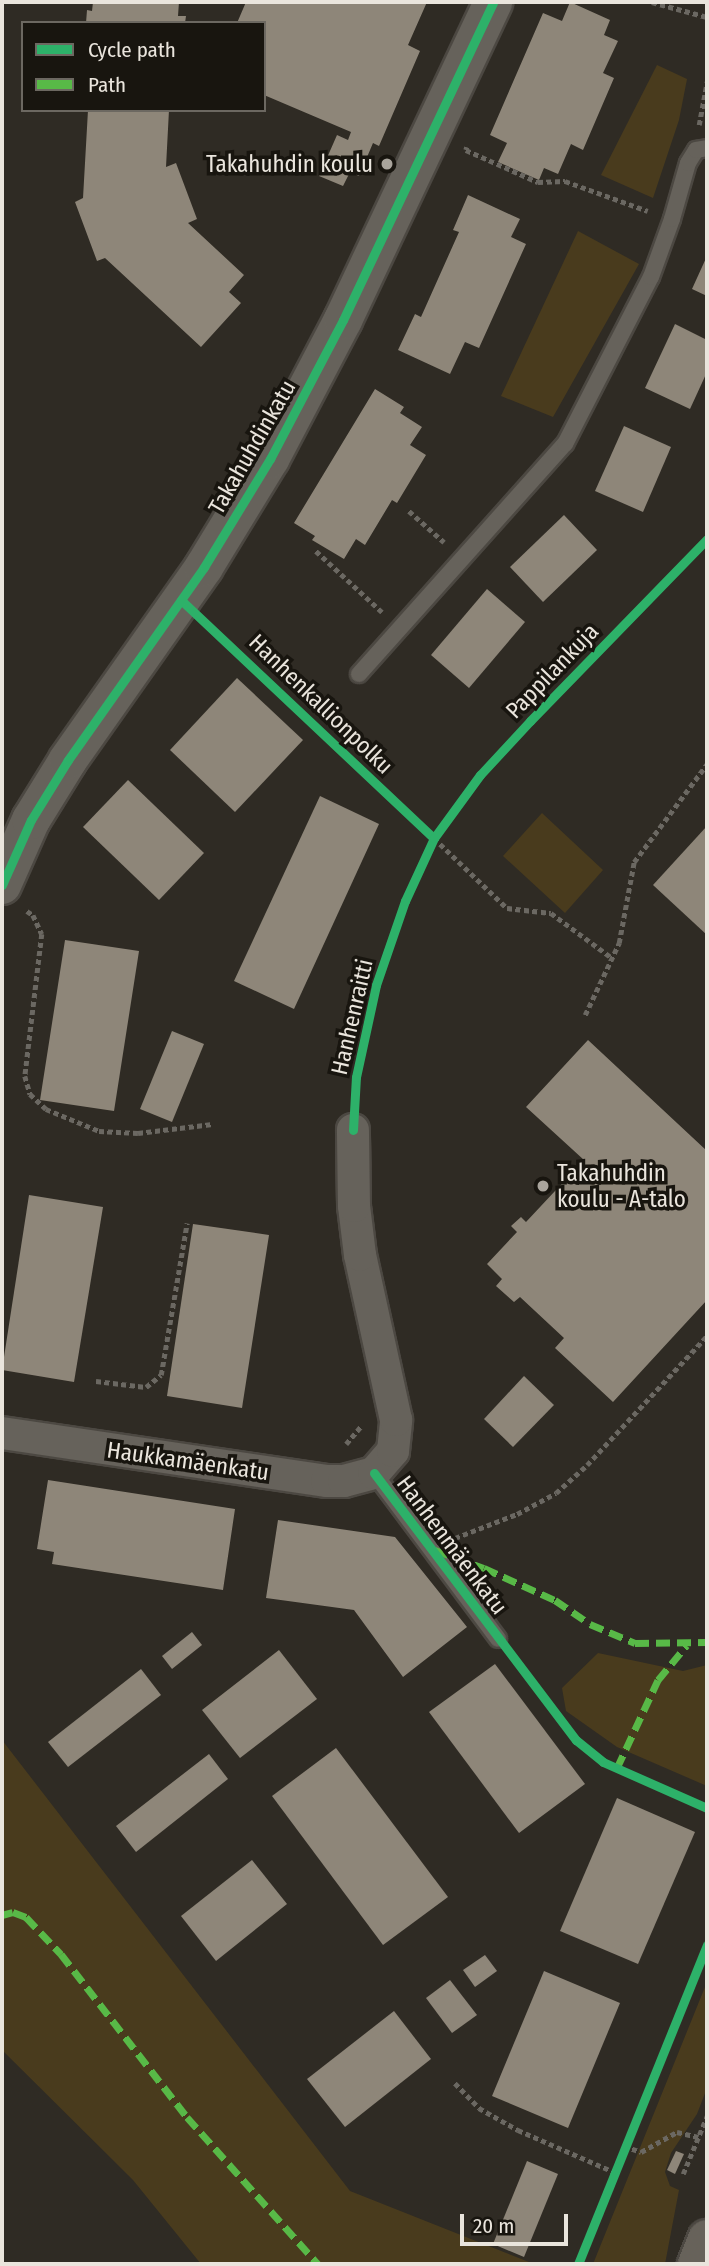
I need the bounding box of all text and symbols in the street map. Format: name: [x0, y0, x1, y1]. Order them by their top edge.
legend: [21, 21, 266, 112]
text: Cycle path: [88, 37, 176, 63]
text: Path: [88, 72, 126, 98]
place label: Takahuhdin koulu: [206, 150, 373, 178]
marker: Takahuhdin koulu: [379, 156, 395, 172]
street label: Takahuhdinkatu: [203, 375, 301, 519]
street label: Pappilankuja: [500, 618, 604, 724]
street label: Hanhenkallionpolku: [243, 628, 399, 780]
street label: Hanhenraitti: [325, 956, 379, 1078]
place label: Takahuhdin koulu - A-talo: [557, 1159, 686, 1213]
marker: Takahuhdin koulu - A-talo: [535, 1178, 551, 1194]
street label: Haukkamäenkatu: [105, 1436, 271, 1486]
street label: Hanhenmäenkatu: [391, 1470, 513, 1620]
scale bar: [464, 2200, 572, 2244]
text: 20 m: [473, 2213, 514, 2239]

